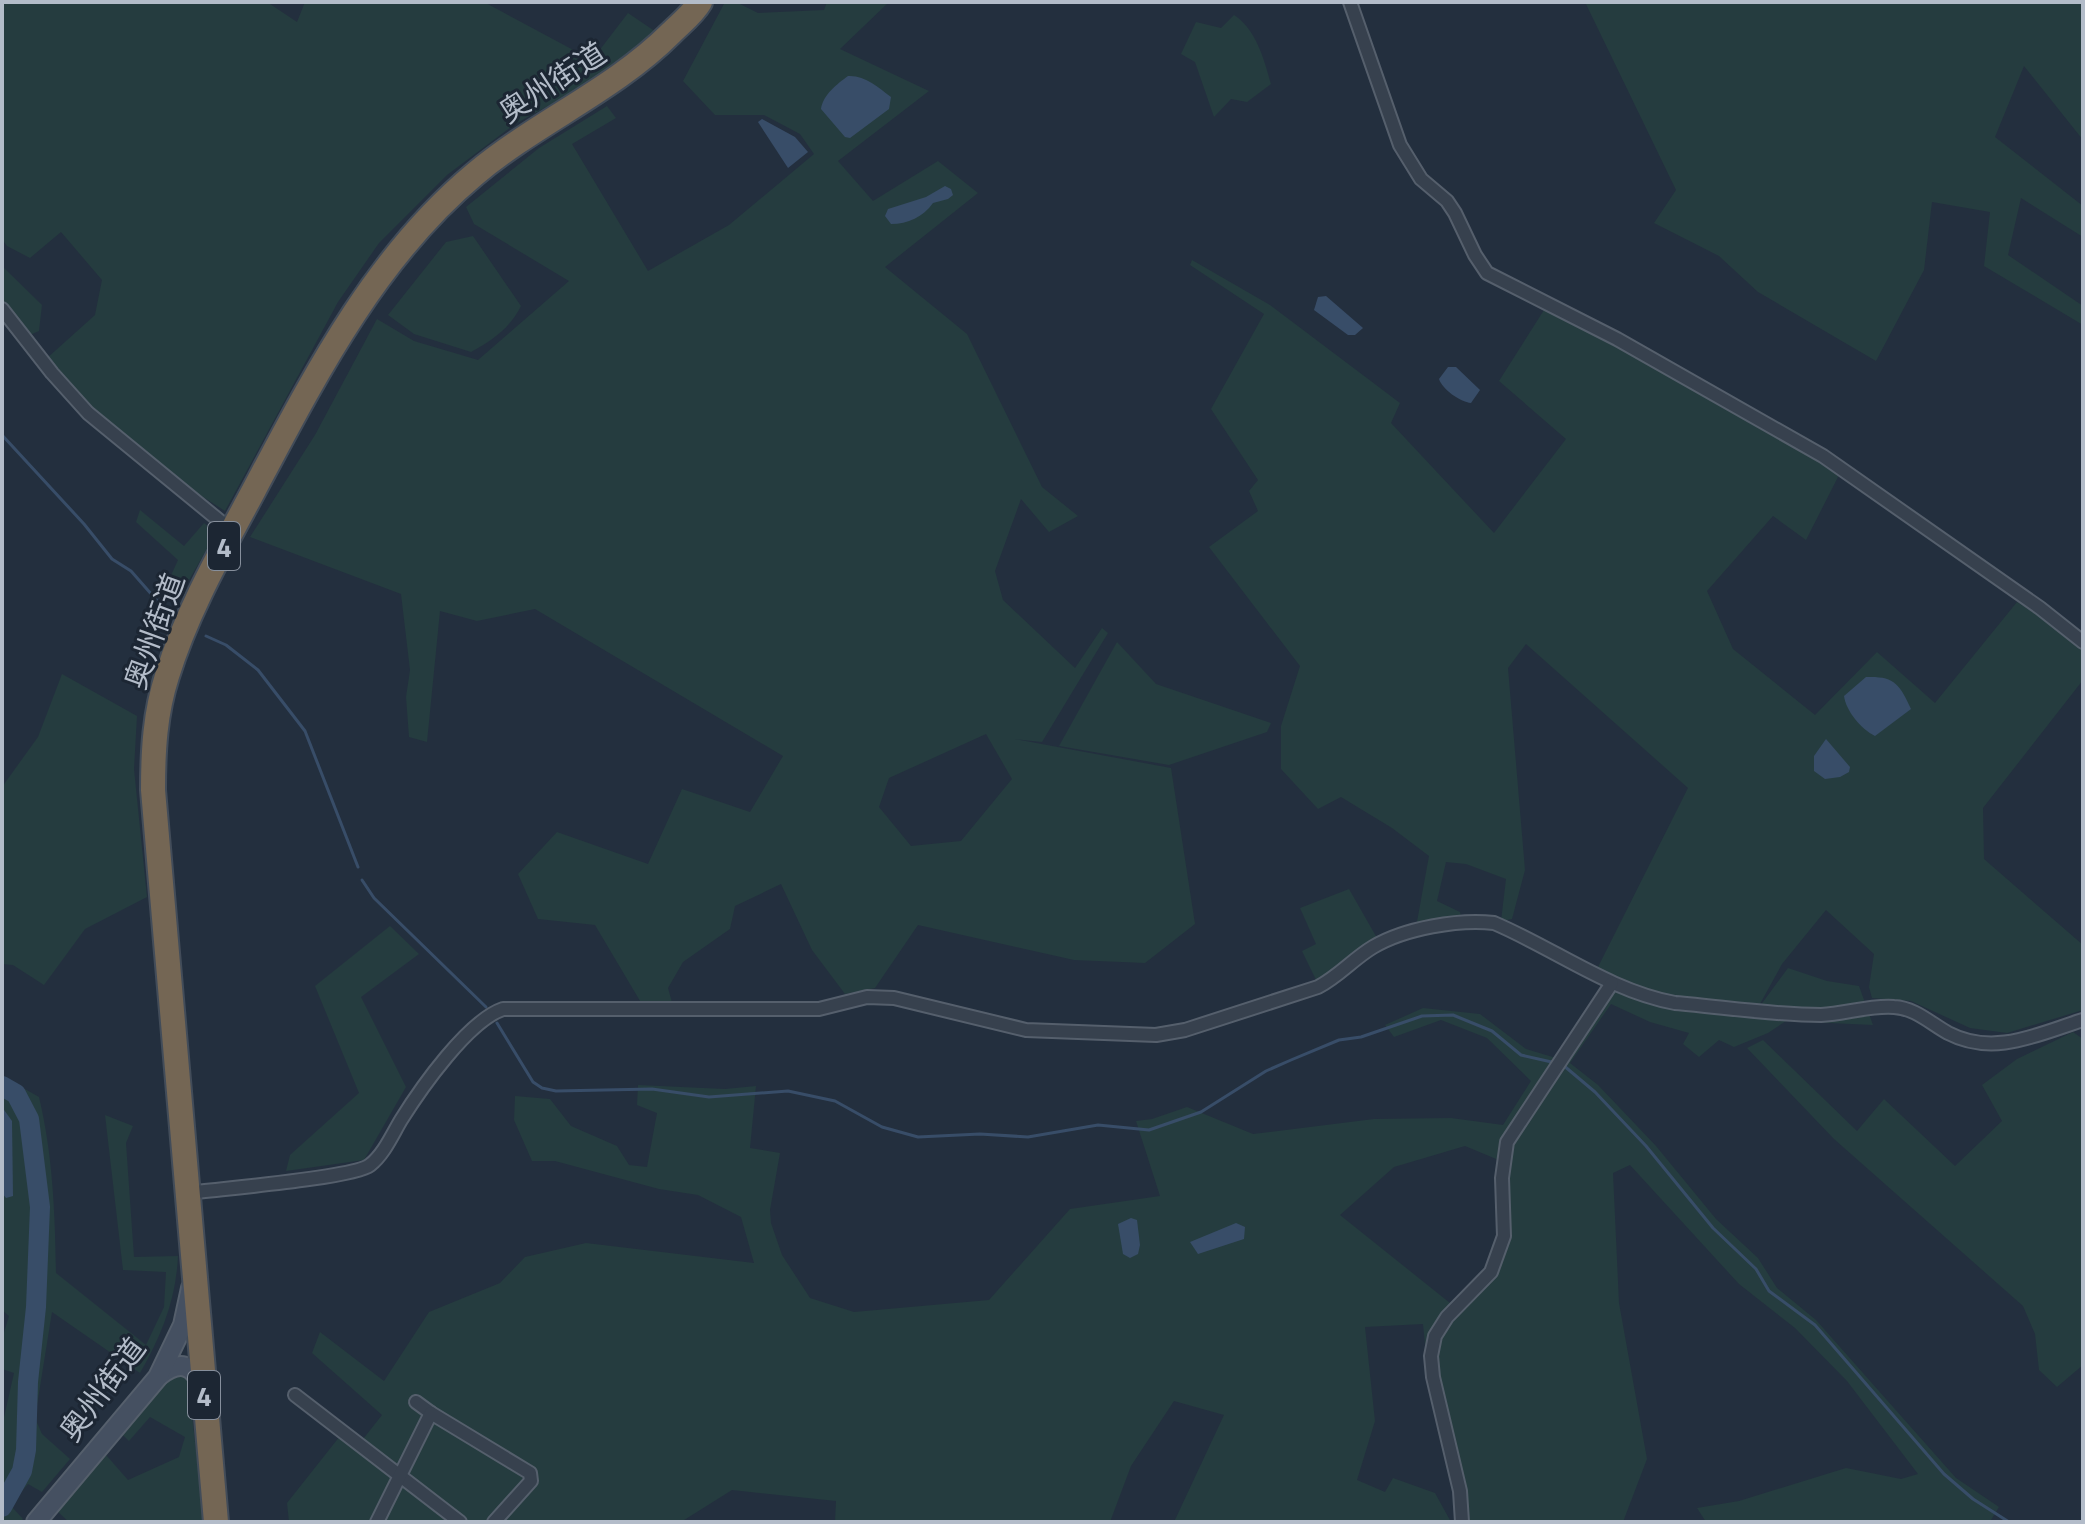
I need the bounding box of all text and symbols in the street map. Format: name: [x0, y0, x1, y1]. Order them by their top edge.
street label: 奥州街道: [489, 30, 615, 134]
road number: 4: [208, 522, 240, 570]
street label: 奥州街道: [112, 567, 196, 695]
street label: 奥州街道: [48, 1327, 156, 1451]
road number: 4: [188, 1371, 220, 1419]

